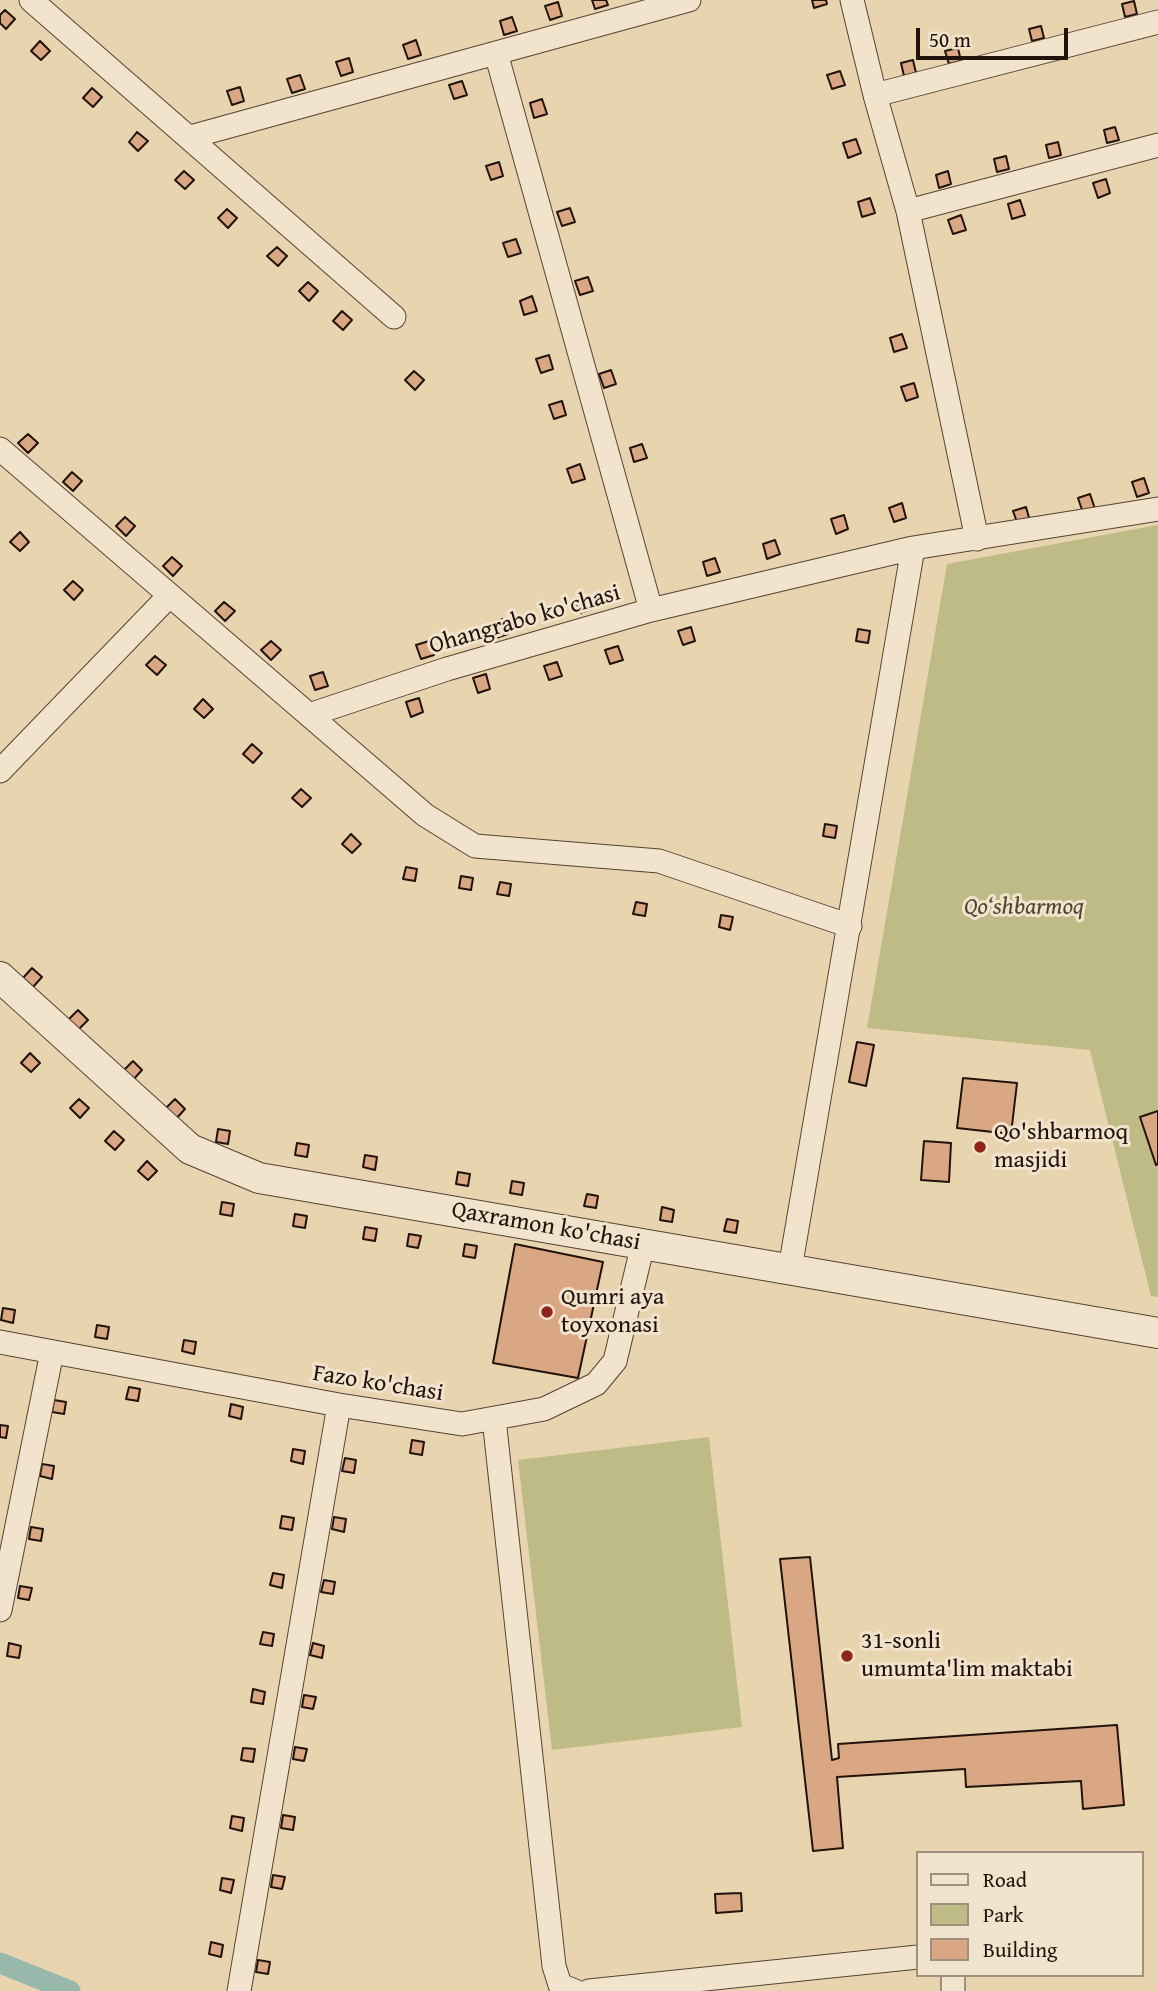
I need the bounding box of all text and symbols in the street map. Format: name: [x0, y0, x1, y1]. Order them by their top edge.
scale bar: [920, 14, 1072, 58]
text: 50 m: [929, 24, 971, 55]
street label: Ohangrabo ko'chasi: [426, 579, 624, 661]
park label: Qo‘shbarmoq: [964, 894, 1084, 922]
place label: Qo'shbarmoq masjidi: [994, 1119, 1128, 1175]
marker: Qo'shbarmoq masjidi: [972, 1139, 988, 1155]
street label: Qaxramon ko'chasi: [449, 1196, 643, 1258]
place label: Qumri aya toyxonasi: [561, 1284, 664, 1340]
marker: Qumri aya toyxonasi: [539, 1304, 555, 1320]
street label: Fazo ko'chasi: [311, 1359, 445, 1409]
place label: 31-sonli umumta'lim maktabi: [861, 1628, 1073, 1684]
marker: 31-sonli umumta'lim maktabi: [839, 1648, 855, 1664]
legend: [916, 1851, 1144, 1977]
text: Road: [983, 1864, 1027, 1895]
text: Park: [983, 1899, 1024, 1930]
text: Building: [983, 1934, 1057, 1965]

